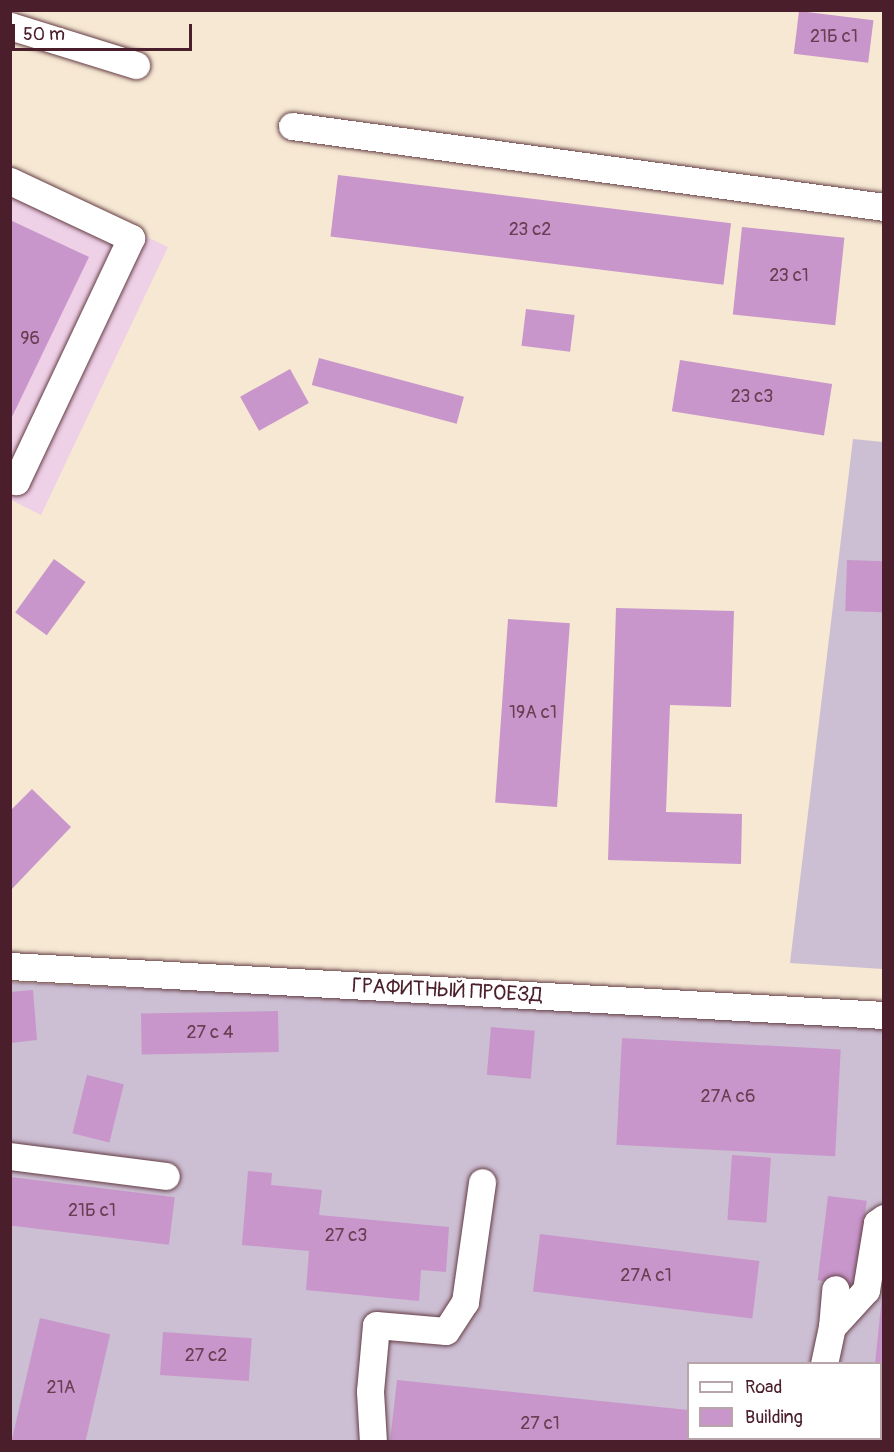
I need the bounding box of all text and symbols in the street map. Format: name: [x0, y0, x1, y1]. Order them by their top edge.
scale bar: [15, 12, 195, 50]
text: 50 m: [23, 23, 65, 46]
house number: 21Б с1: [810, 26, 858, 48]
house number: 23 с2: [509, 219, 551, 241]
house number: 23 с1: [769, 265, 809, 287]
house number: 96: [20, 328, 40, 350]
house number: 23 с3: [731, 386, 773, 408]
house number: 19А с1: [509, 702, 557, 724]
street label: ГРАФИТНЫЙ ПРОЕЗД: [351, 973, 543, 1009]
house number: 27 с 4: [187, 1022, 233, 1044]
house number: 27A с6: [701, 1086, 755, 1108]
house number: 21Б с1: [68, 1200, 116, 1222]
house number: 27 с3: [325, 1225, 367, 1247]
house number: 27А с1: [620, 1265, 672, 1287]
house number: 27 с2: [185, 1345, 227, 1367]
legend: [687, 1362, 882, 1440]
text: Road: [745, 1376, 782, 1399]
house number: 21А: [47, 1377, 75, 1399]
text: Building: [745, 1406, 803, 1429]
house number: 27 с1: [520, 1413, 560, 1435]

